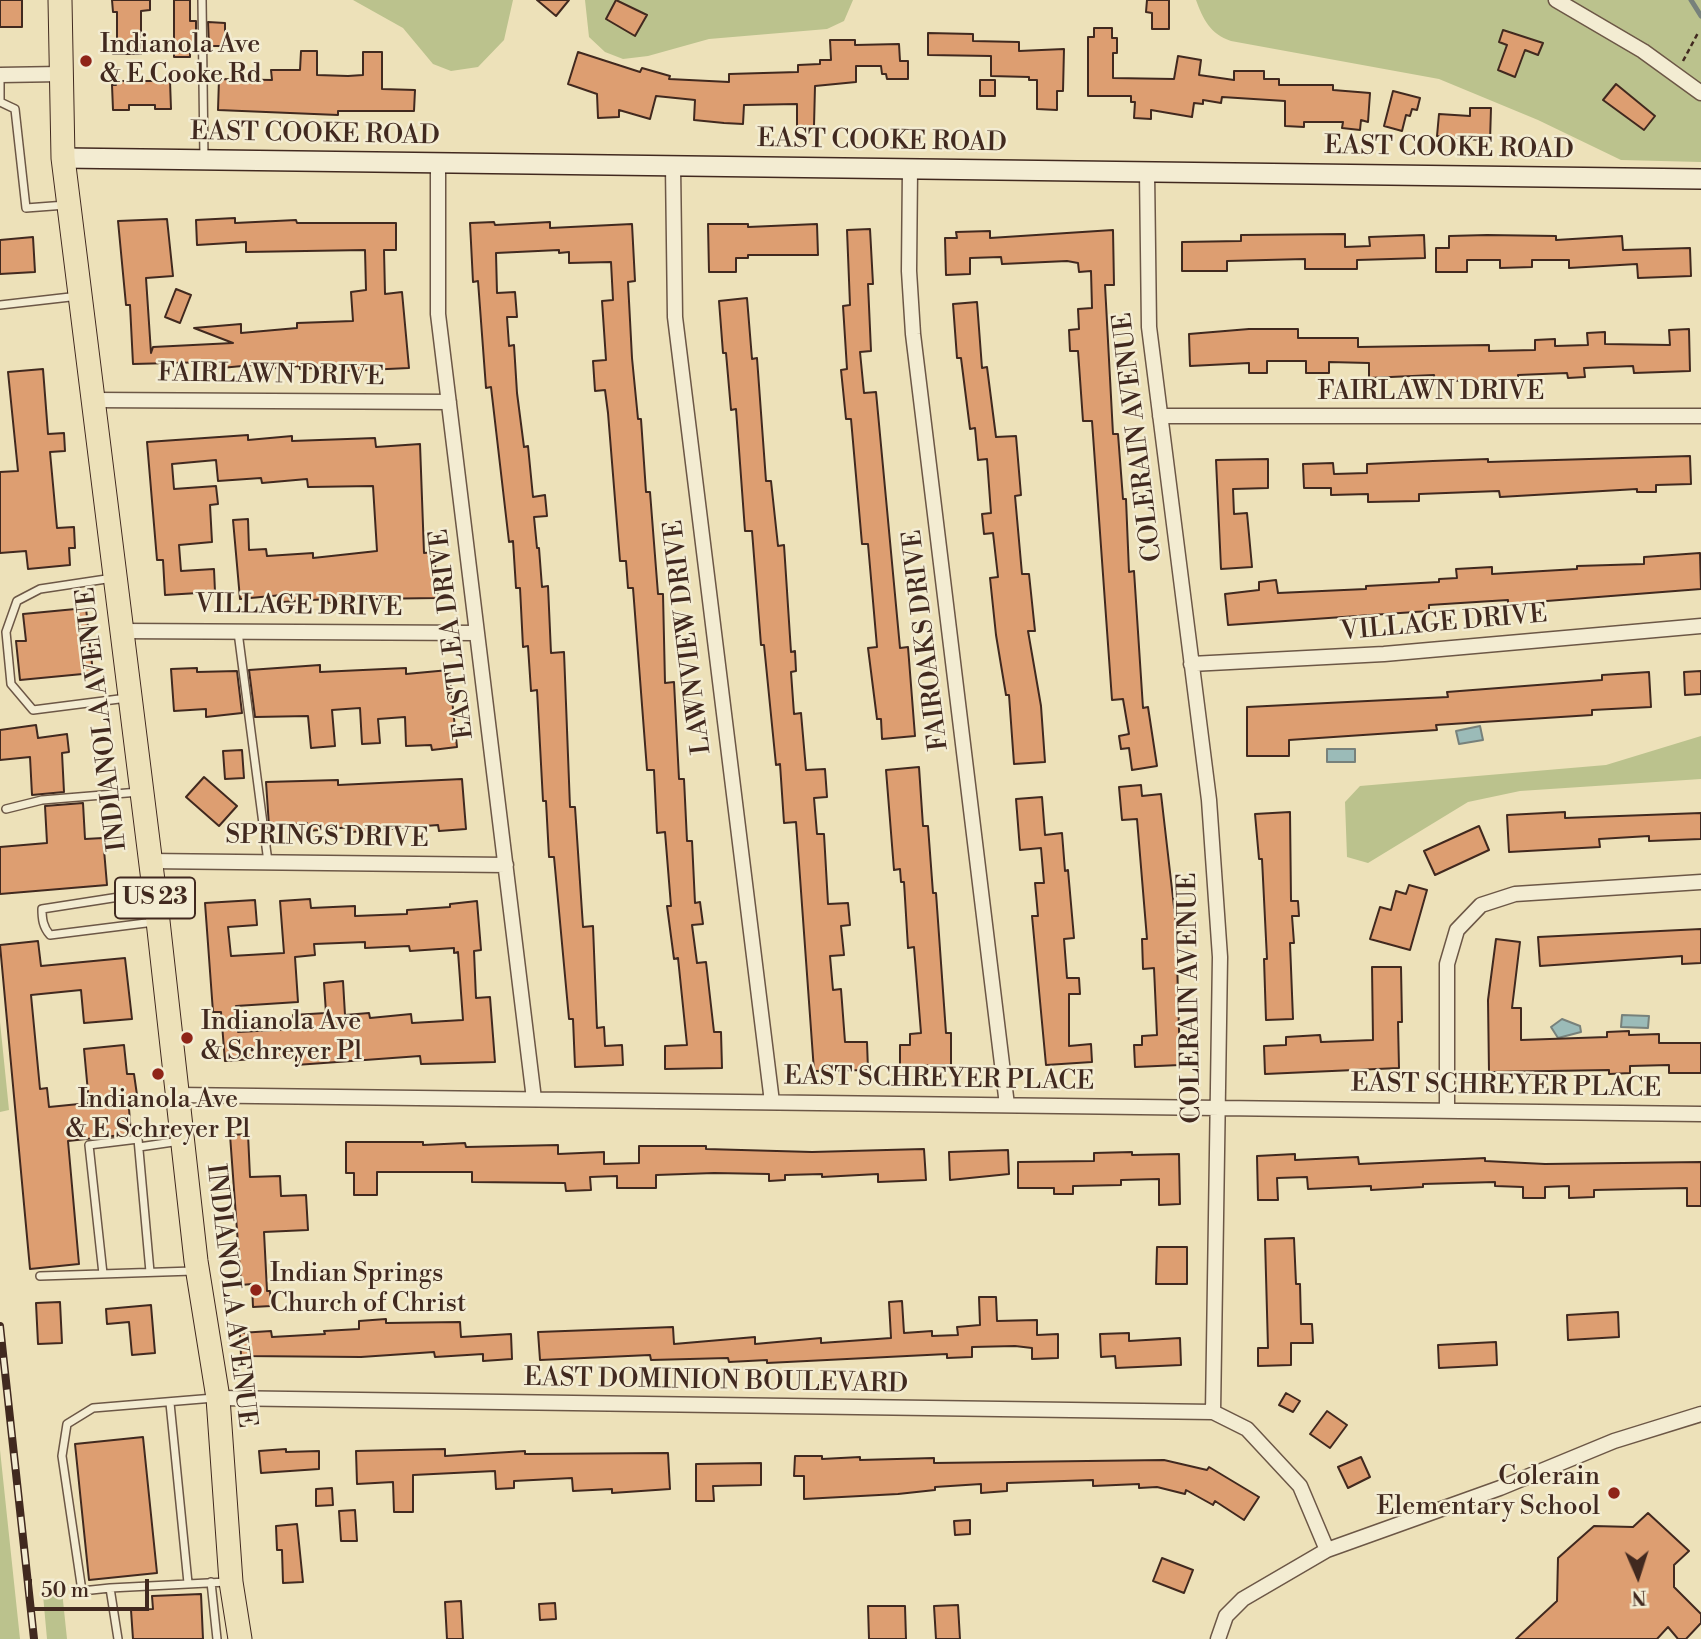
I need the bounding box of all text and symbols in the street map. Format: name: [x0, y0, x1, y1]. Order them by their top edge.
place label: Indianola Ave & E Cooke Rd: [100, 30, 261, 92]
marker: Indianola Ave & E Cooke Rd: [78, 53, 94, 69]
street label: EAST COOKE ROAD: [190, 117, 440, 153]
street label: EAST COOKE ROAD: [757, 124, 1007, 160]
street label: EAST COOKE ROAD: [1324, 131, 1574, 167]
street label: COLERAIN AVENUE: [1108, 310, 1170, 564]
street label: FAIRLAWN DRIVE: [157, 358, 385, 394]
street label: FAIRLAWN DRIVE: [1317, 377, 1545, 409]
street label: LAWNVIEW DRIVE: [659, 518, 719, 756]
street label: EASTLEA DRIVE: [425, 527, 481, 741]
street label: FAIROAKS DRIVE: [898, 528, 956, 752]
street label: INDIANOLA AVENUE: [71, 585, 135, 853]
street label: VILLAGE DRIVE: [195, 590, 403, 624]
street label: VILLAGE DRIVE: [1339, 599, 1549, 649]
street label: SPRINGS DRIVE: [225, 821, 429, 855]
street label: COLERAIN AVENUE: [1173, 872, 1209, 1124]
road number: US 23: [115, 877, 195, 918]
place label: Indianola Ave & Schreyer Pl: [201, 1007, 362, 1068]
marker: Indianola Ave & Schreyer Pl: [179, 1030, 195, 1046]
street label: EAST SCHREYER PLACE: [783, 1062, 1095, 1098]
marker: Indianola Ave & E Schreyer Pl: [150, 1066, 166, 1082]
street label: EAST SCHREYER PLACE: [1350, 1069, 1662, 1105]
place label: Indianola Ave & E Schreyer Pl: [66, 1085, 250, 1146]
street label: INDIANOLA AVENUE: [198, 1162, 262, 1430]
place label: Indian Springs Church of Christ: [270, 1259, 466, 1320]
marker: Indian Springs Church of Christ: [248, 1282, 264, 1298]
street label: EAST DOMINION BOULEVARD: [524, 1363, 908, 1401]
place label: Colerain Elementary School: [1377, 1462, 1600, 1524]
marker: Colerain Elementary School: [1606, 1485, 1622, 1501]
north arrow: [1603, 1541, 1673, 1611]
scale bar: [32, 1566, 152, 1610]
text: 50 m: [41, 1578, 89, 1604]
text: N: [1631, 1585, 1647, 1609]

